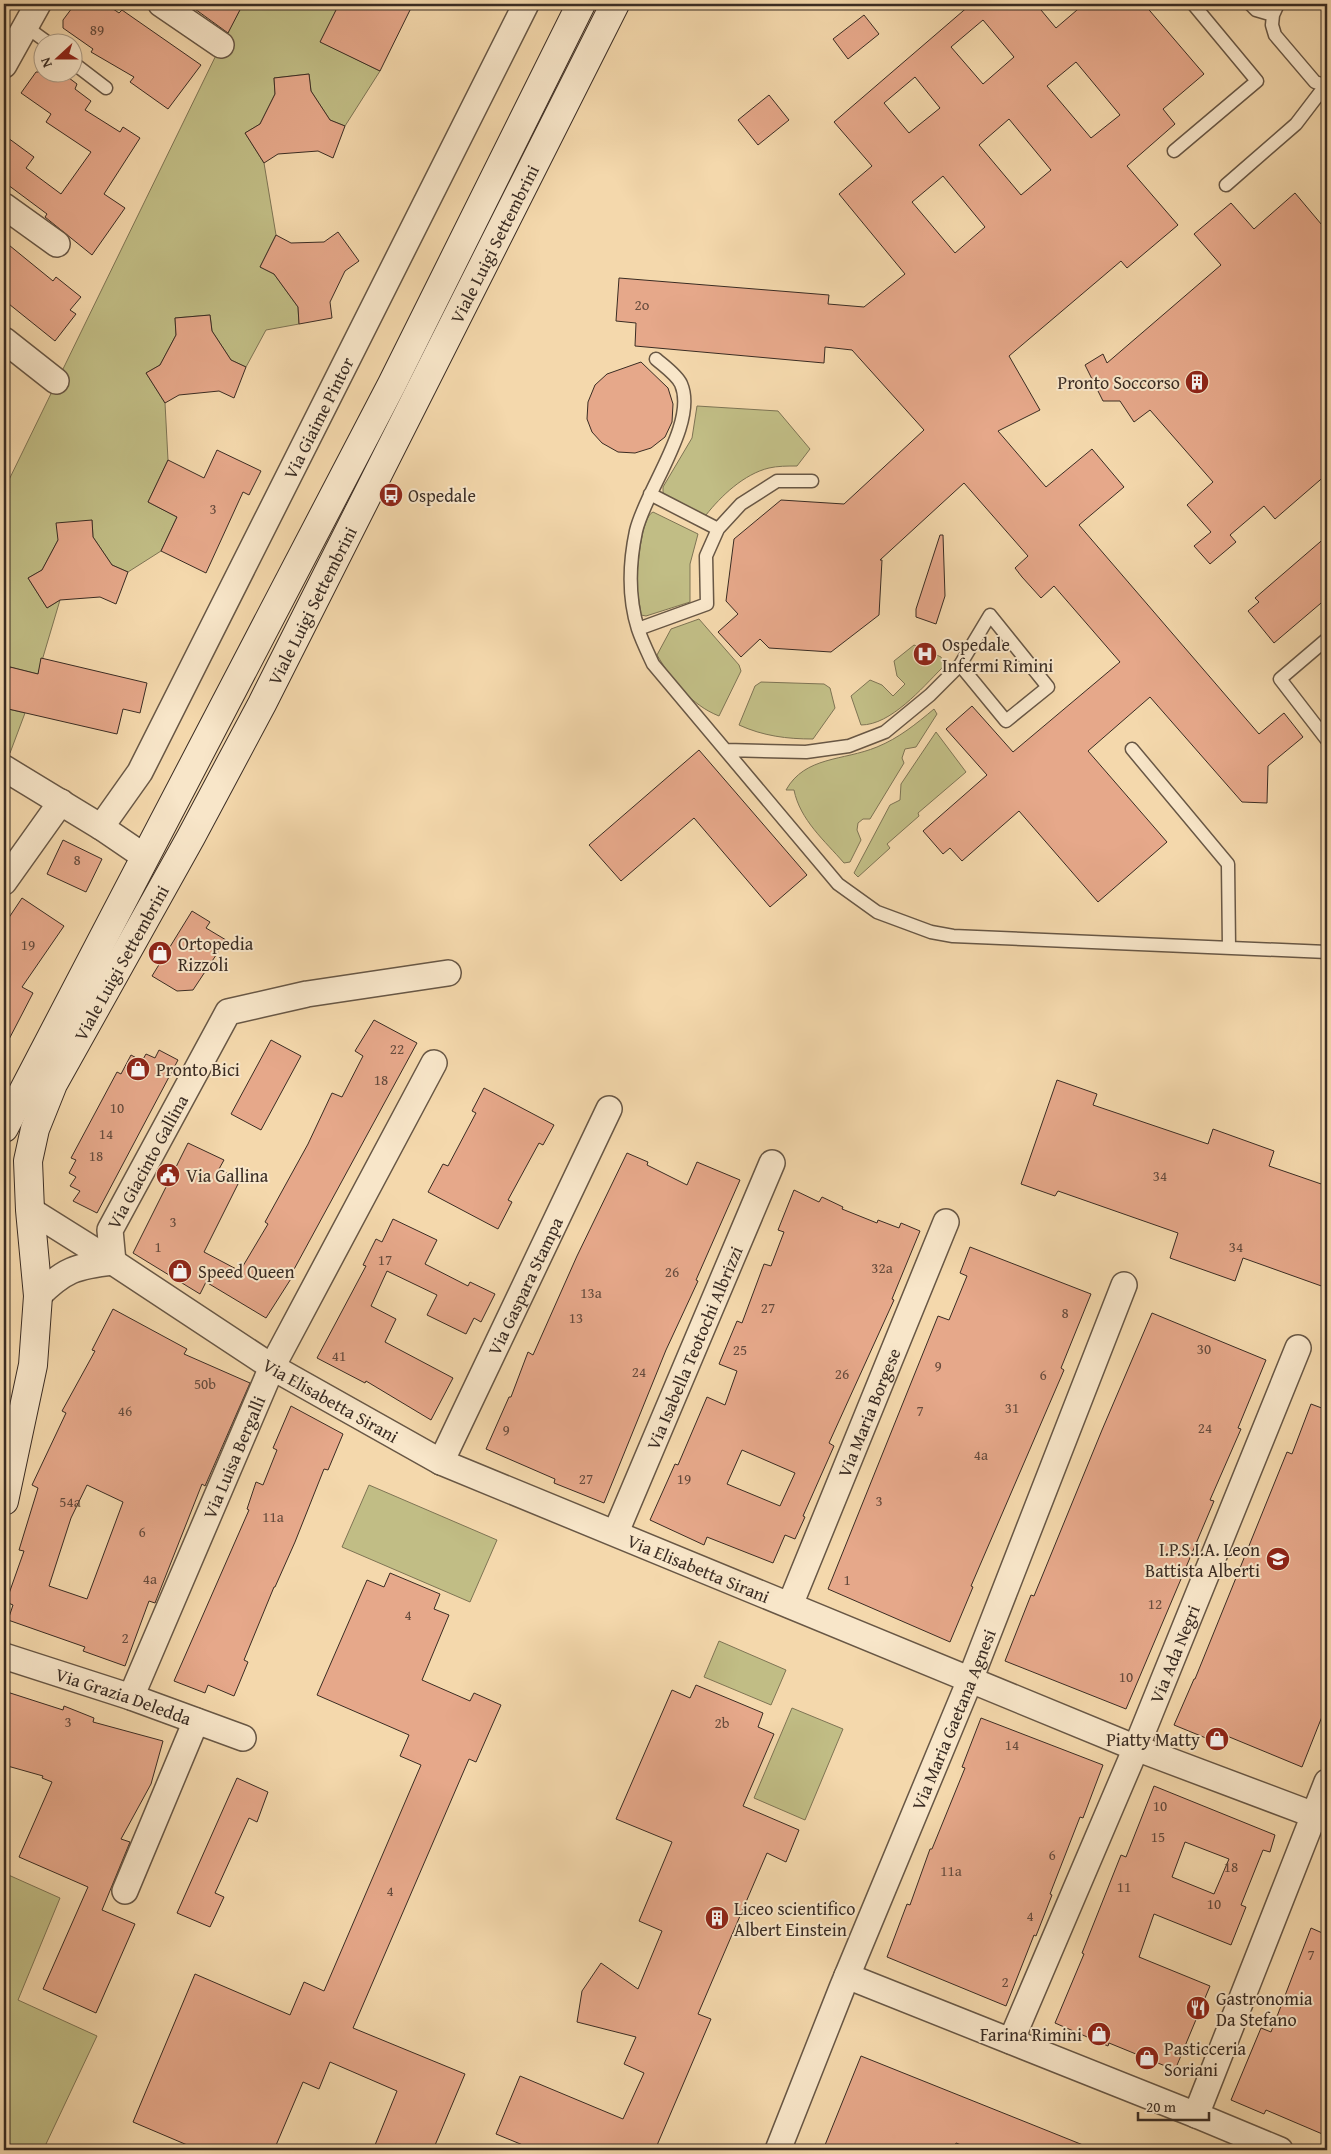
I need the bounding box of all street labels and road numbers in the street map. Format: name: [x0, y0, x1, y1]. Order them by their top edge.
street label: Viale Luigi Settembrini: [443, 160, 545, 328]
street label: Via Giaime Pintor: [276, 351, 360, 483]
street label: Viale Luigi Settembrini: [260, 521, 363, 689]
street label: Viale Luigi Settembrini: [66, 880, 175, 1045]
street label: Via Giacinto Gallina: [100, 1089, 195, 1234]
street label: Via Gaspara Stampa: [480, 1212, 569, 1360]
street label: Via Isabella Teotochi Albrizzi: [639, 1242, 749, 1454]
street label: Via Maria Borgese: [830, 1344, 907, 1481]
street label: Via Elisabetta Sirani: [257, 1351, 404, 1449]
street label: Via Luisa Bergalli: [195, 1391, 272, 1523]
street label: Via Elisabetta Sirani: [623, 1527, 774, 1609]
street label: Via Ada Negri: [1142, 1601, 1206, 1707]
street label: Via Maria Gaetana Agnesi: [904, 1625, 1002, 1814]
street label: Via Grazia Deledda: [52, 1660, 196, 1732]

